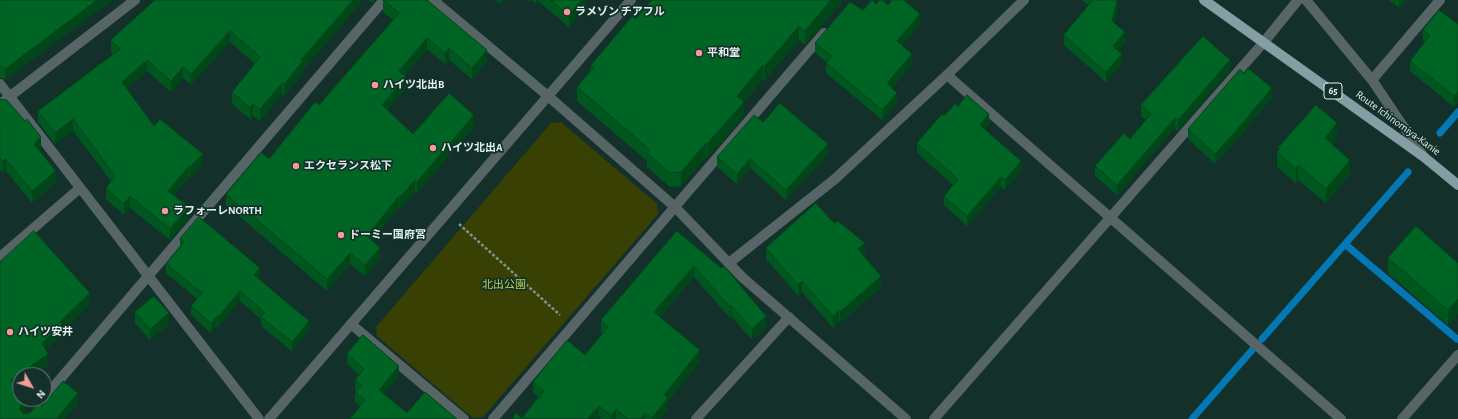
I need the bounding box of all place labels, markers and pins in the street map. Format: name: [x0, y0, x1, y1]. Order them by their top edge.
place label: ラメゾン チアフル: [575, 5, 665, 19]
marker: ラメゾン チアフル: [562, 7, 572, 17]
place label: 平和堂: [707, 46, 740, 60]
marker: 平和堂: [694, 48, 704, 58]
place label: ハイツ北出B: [383, 78, 444, 92]
marker: ハイツ北出B: [370, 80, 380, 90]
place label: ハイツ北出A: [441, 141, 503, 155]
marker: ハイツ北出A: [428, 143, 438, 153]
place label: エクセランス松下: [304, 159, 392, 173]
marker: エクセランス松下: [291, 161, 301, 171]
place label: ラフォーレNORTH: [173, 204, 262, 218]
marker: ラフォーレNORTH: [160, 206, 170, 216]
place label: ドーミー国府宮: [349, 228, 426, 242]
marker: ドーミー国府宮: [336, 230, 346, 240]
place label: ハイツ安井: [18, 325, 73, 339]
marker: ハイツ安井: [5, 327, 15, 337]

